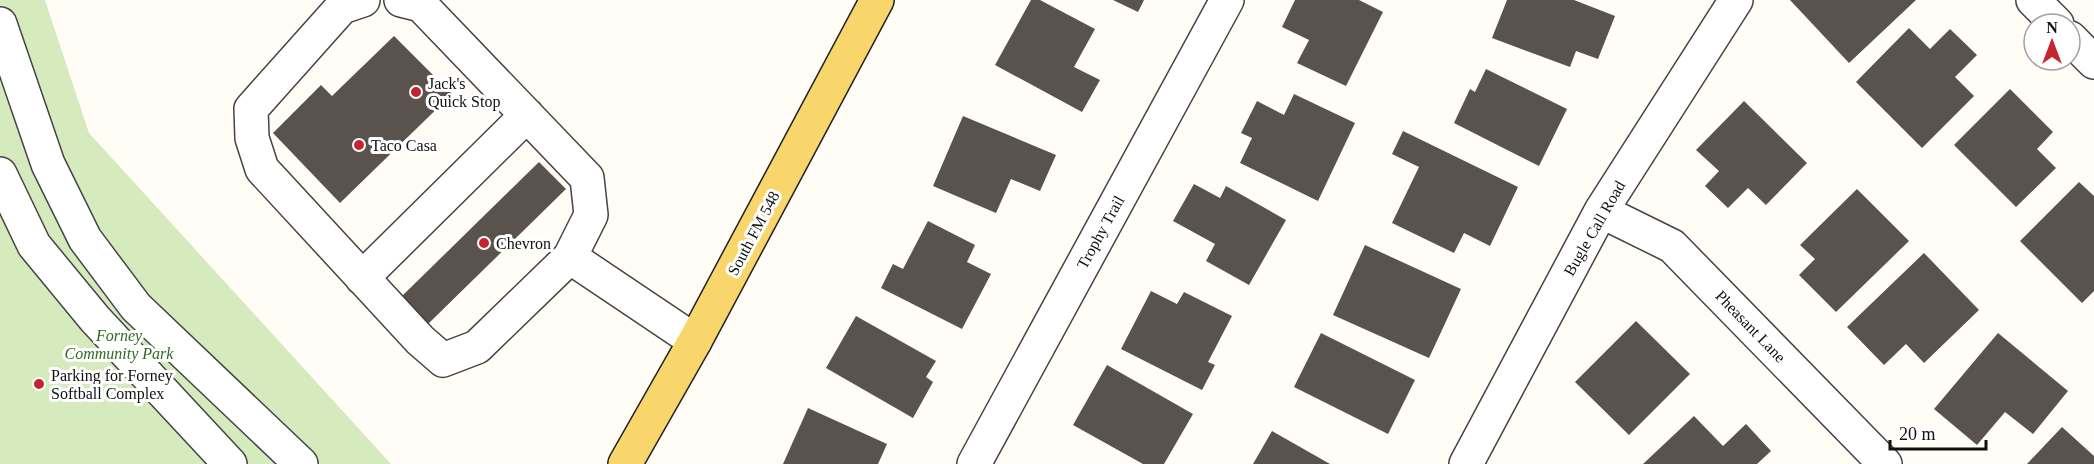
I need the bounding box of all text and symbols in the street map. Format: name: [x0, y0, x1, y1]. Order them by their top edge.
north arrow: [2022, 12, 2082, 72]
text: N: [2046, 19, 2058, 36]
place label: Jack's Quick Stop: [428, 75, 500, 111]
marker: Jack's Quick Stop: [409, 85, 423, 99]
place label: Taco Casa: [371, 137, 437, 154]
marker: Taco Casa: [352, 138, 366, 152]
street label: Bugle Call Road: [1560, 178, 1629, 279]
street label: South FM 548: [724, 188, 783, 278]
street label: Trophy Trail: [1073, 192, 1129, 272]
place label: Chevron: [496, 235, 551, 252]
marker: Chevron: [477, 236, 491, 250]
street label: Pheasant Lane: [1712, 287, 1789, 366]
park label: Forney Community Park: [65, 327, 174, 363]
place label: Parking for Forney Softball Complex: [51, 367, 173, 403]
marker: Parking for Forney Softball Complex: [32, 377, 46, 391]
scale bar: [1890, 413, 1986, 451]
text: 20 m: [1899, 424, 1936, 444]

